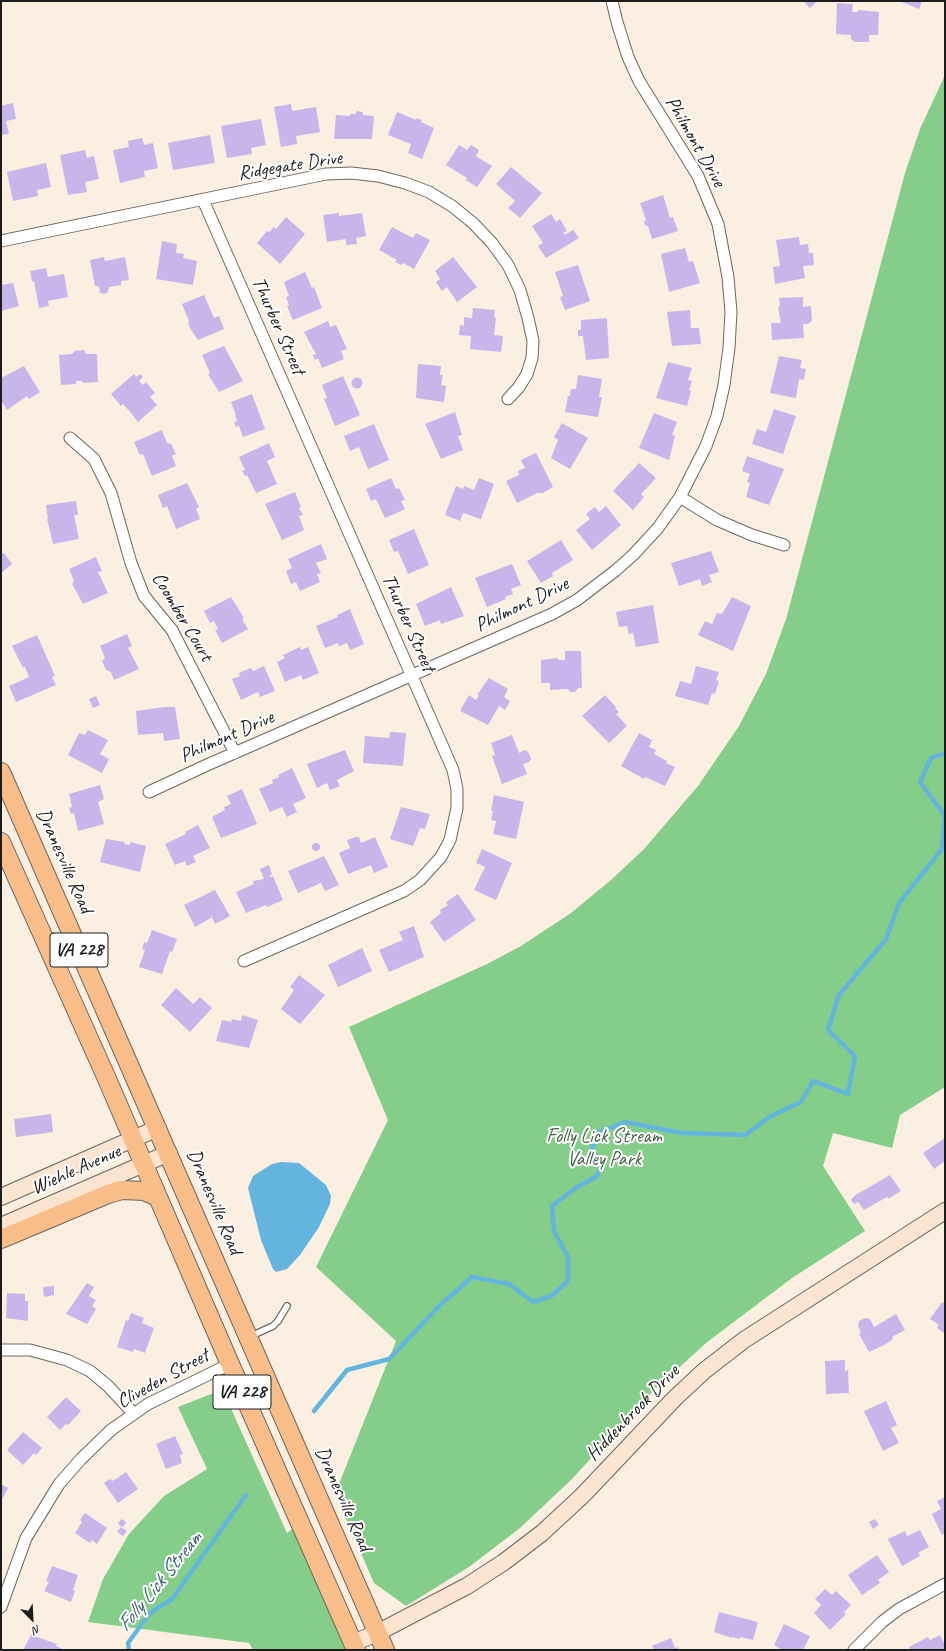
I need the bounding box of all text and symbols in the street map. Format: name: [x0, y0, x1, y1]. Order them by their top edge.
street label: Philmont Drive: [659, 92, 731, 192]
street label: Ridgegate Drive: [236, 146, 344, 186]
street label: Thurber Street: [246, 274, 310, 378]
street label: Coomber Court: [146, 568, 218, 666]
street label: Thurber Street: [376, 571, 440, 675]
street label: Philmont Drive: [472, 572, 572, 638]
street label: Philmont Drive: [176, 706, 278, 768]
street label: Dranesville Road: [30, 805, 98, 917]
road number: VA 228: [50, 933, 108, 967]
park label: Folly Lick Stream Valley Park: [546, 1125, 662, 1172]
street label: Wiehle Avenue: [28, 1140, 124, 1200]
street label: Dranesville Road: [181, 1146, 247, 1258]
street label: Cliveden Street: [113, 1344, 213, 1414]
street label: Hiddenbrook Drive: [581, 1360, 685, 1466]
road number: VA 228: [213, 1375, 271, 1409]
street label: Dranesville Road: [309, 1443, 377, 1555]
water label: Folly Lick Stream: [112, 1527, 208, 1637]
north arrow: [12, 1599, 52, 1639]
text: N: [31, 1622, 43, 1638]

